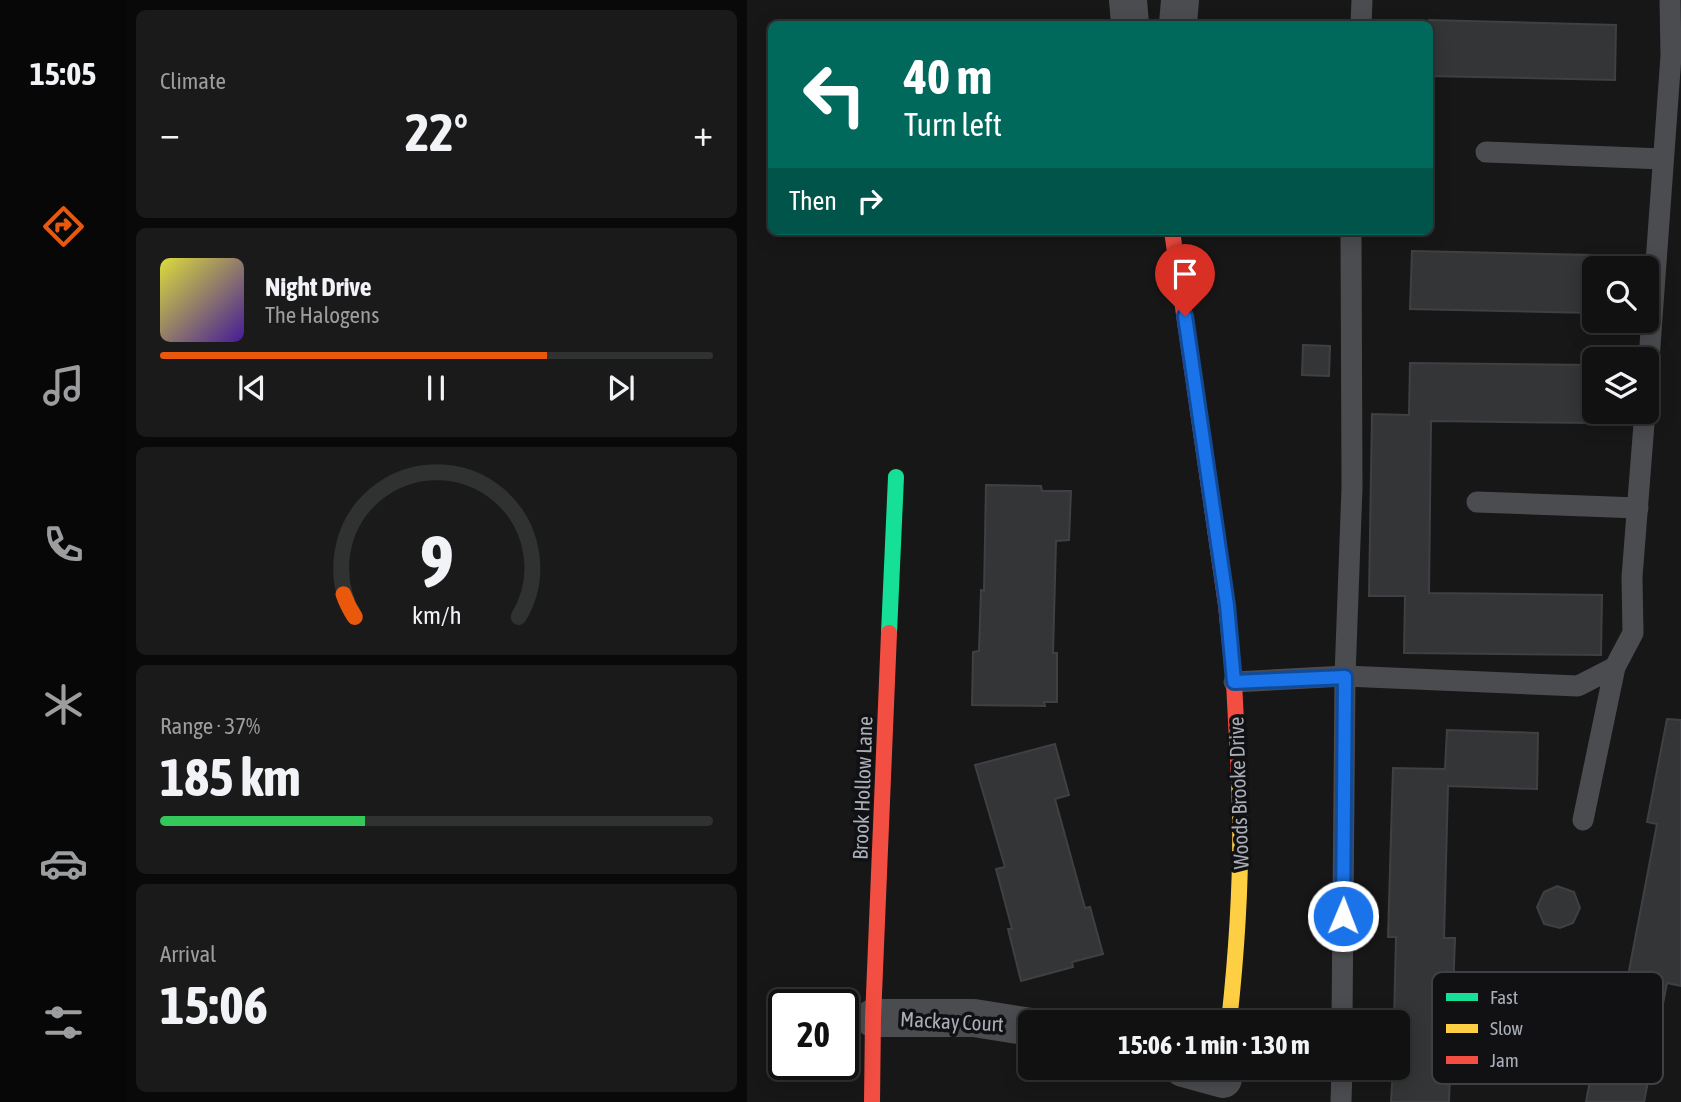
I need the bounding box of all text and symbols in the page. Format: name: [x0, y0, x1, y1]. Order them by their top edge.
text: 40 m: [904, 48, 992, 104]
icon: left: [789, 49, 880, 140]
text: 15:05: [30, 55, 96, 92]
text: Climate: [160, 68, 226, 94]
text: 22°: [405, 102, 468, 162]
text: Turn left: [904, 106, 1002, 143]
text: −: [160, 111, 180, 154]
text: +: [693, 111, 713, 154]
icon: right: [851, 182, 889, 220]
text: Then: [789, 186, 837, 216]
icon: directions: [39, 202, 88, 251]
pin: [1155, 244, 1215, 316]
icon: arrive: [1166, 255, 1204, 293]
map controls: [1582, 256, 1659, 424]
button: search: [1582, 256, 1659, 333]
text: Night Drive: [265, 272, 372, 302]
text: The Halogens: [265, 302, 379, 328]
button: layers: [1582, 347, 1659, 424]
icon: music: [39, 361, 88, 410]
icon: previous: [233, 369, 271, 407]
icon: pause: [417, 369, 455, 407]
icon: next: [602, 369, 640, 407]
text: 9: [419, 519, 454, 602]
icon: phone: [39, 520, 88, 569]
text: km/h: [412, 601, 461, 629]
icon: climate: [39, 680, 88, 729]
text: Range · 37%: [160, 713, 260, 739]
street label: Brook Hollow Lane: [847, 716, 877, 860]
street label: Woods Brooke Drive: [1223, 716, 1253, 870]
text: 185 km: [160, 747, 301, 807]
icon: car: [39, 839, 88, 888]
position arrow: [1306, 879, 1380, 953]
text: Arrival: [160, 941, 216, 967]
legend: [1432, 972, 1663, 1084]
text: 15:06: [160, 975, 268, 1035]
text: Fast: [1490, 986, 1518, 1008]
speed limit sign: 20: [768, 989, 859, 1080]
icon: filters: [39, 998, 88, 1047]
street label: Mackay Court: [900, 1006, 1004, 1036]
text: Slow: [1490, 1017, 1524, 1039]
text: 15:06 · 1 min · 130 m: [1118, 1030, 1310, 1060]
text: Jam: [1490, 1049, 1519, 1071]

